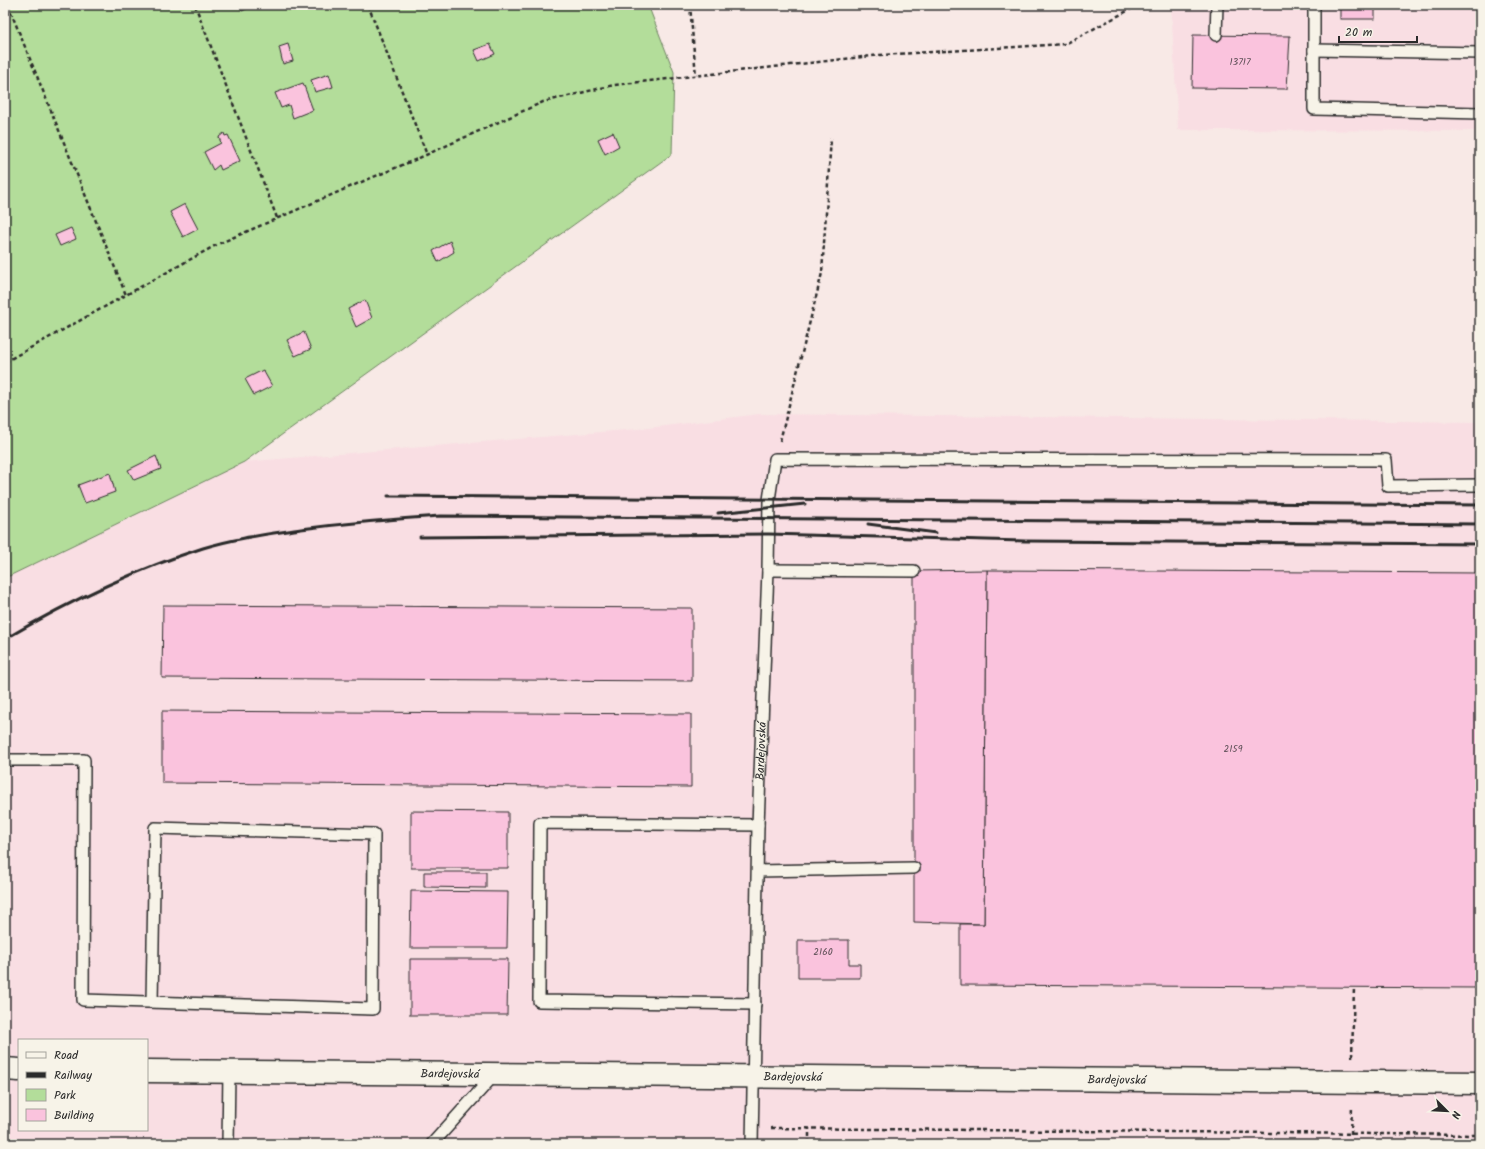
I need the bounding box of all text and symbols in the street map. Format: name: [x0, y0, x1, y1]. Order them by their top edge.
scale bar: [1339, 18, 1417, 44]
text: 20 m: [1345, 23, 1373, 42]
house number: 13717: [1229, 54, 1251, 70]
street label: Bardejovská: [750, 720, 772, 781]
house number: 2159: [1223, 741, 1243, 757]
house number: 2160: [813, 944, 833, 960]
legend: [18, 1039, 148, 1131]
text: Road: [54, 1046, 79, 1065]
street label: Bardejovská: [421, 1064, 481, 1084]
text: Railway: [54, 1066, 92, 1085]
street label: Bardejovská: [764, 1067, 824, 1087]
street label: Bardejovská: [1088, 1070, 1148, 1090]
text: Park: [54, 1086, 76, 1105]
north arrow: [1427, 1091, 1467, 1131]
text: Building: [54, 1106, 94, 1125]
text: N: [1446, 1108, 1465, 1122]

